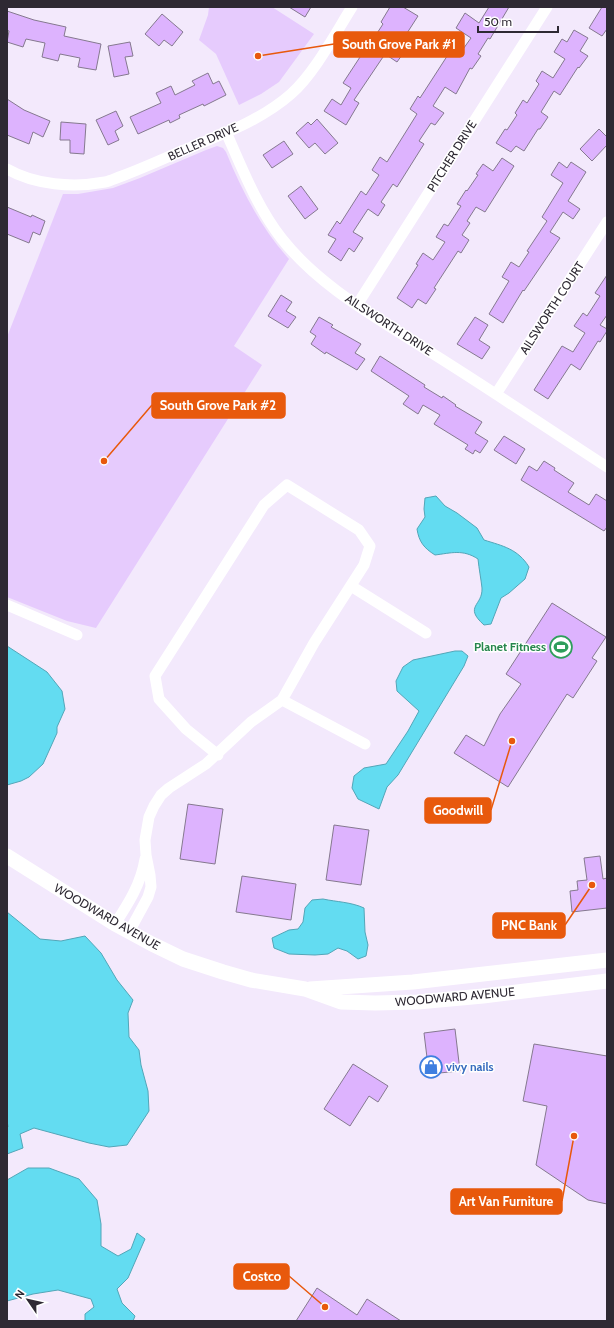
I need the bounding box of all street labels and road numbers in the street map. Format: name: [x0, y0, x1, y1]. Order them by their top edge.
street label: PITCHER DRIVE: [424, 117, 480, 194]
street label: BELLER DRIVE: [165, 119, 241, 164]
street label: AILSWORTH COURT: [516, 258, 587, 357]
street label: AILSWORTH DRIVE: [343, 291, 436, 359]
street label: WOODWARD AVENUE: [52, 880, 163, 953]
street label: WOODWARD AVENUE: [395, 984, 516, 1009]

